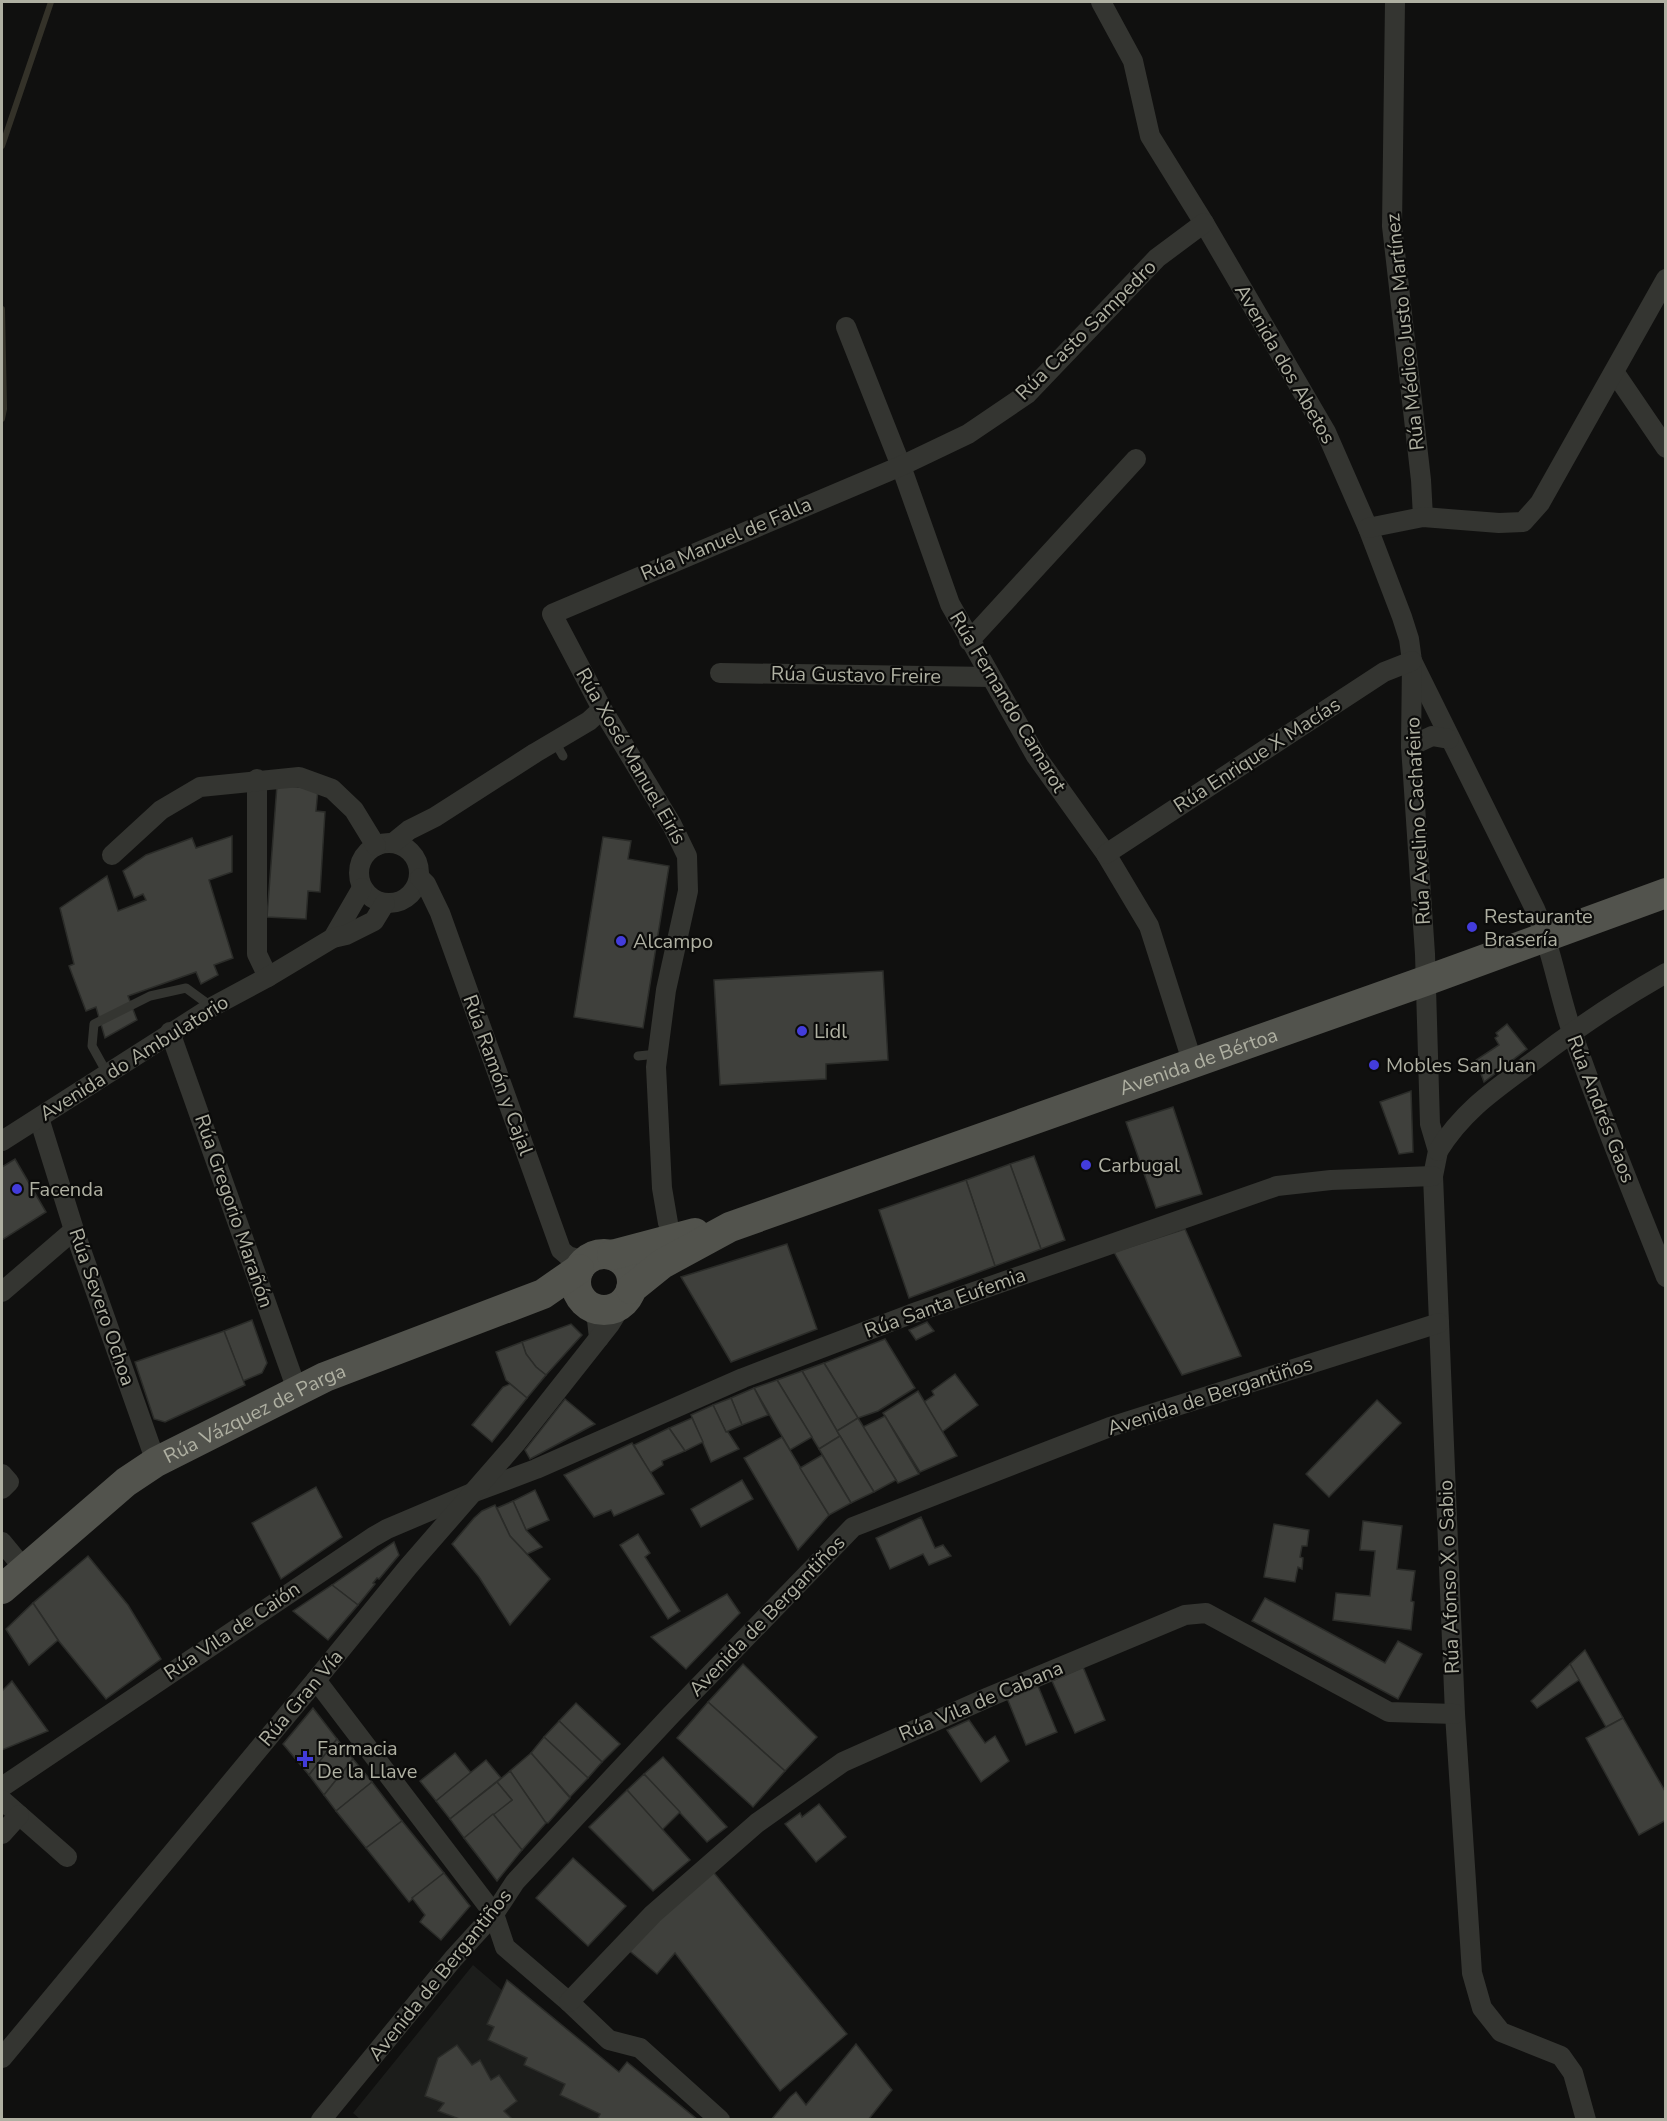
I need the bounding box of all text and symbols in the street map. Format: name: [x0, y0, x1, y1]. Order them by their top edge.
street label: Rúa Médico Justo Martínez: [1379, 212, 1431, 452]
street label: Rúa Casto Sampedro: [1010, 254, 1162, 406]
street label: Avenida dos Abetos: [1228, 279, 1342, 449]
street label: Rúa Manuel de Falla: [636, 491, 816, 587]
street label: Rúa Fernando Camarot: [943, 607, 1073, 798]
street label: Rúa Gustavo Freire: [771, 660, 941, 690]
street label: Rúa Xosé Manuel Eirís: [569, 663, 693, 849]
street label: Rúa Enrique X Macías: [1168, 691, 1346, 819]
street label: Rúa Avelino Cachafeiro: [1399, 716, 1437, 926]
place label: Restaurante Brasería: [1484, 903, 1593, 953]
marker: Restaurante Brasería: [1465, 920, 1479, 934]
place label: Alcampo: [633, 928, 713, 955]
marker: Alcampo: [614, 934, 628, 948]
street label: Avenida do Ambulatorio: [34, 989, 234, 1127]
street label: Rúa Ramón y Cajal: [456, 991, 540, 1159]
place label: Lidl: [814, 1018, 847, 1045]
street label: Avenida de Bértoa: [1115, 1021, 1281, 1102]
marker: Lidl: [795, 1024, 809, 1038]
street label: Rúa Andrés Gaos: [1560, 1031, 1642, 1187]
place label: Mobles San Juan: [1386, 1052, 1536, 1079]
marker: Mobles San Juan: [1367, 1058, 1381, 1072]
street label: Rúa Gregorio Marañón: [188, 1111, 280, 1311]
place label: Carbugal: [1098, 1152, 1180, 1179]
marker: Carbugal: [1079, 1158, 1093, 1172]
place label: Facenda: [29, 1176, 103, 1203]
marker: Facenda: [10, 1182, 24, 1196]
street label: Rúa Severo Ochoa: [62, 1225, 142, 1389]
street label: Rúa Santa Eufemia: [861, 1261, 1029, 1345]
street label: Avenida de Bergantiños: [1104, 1350, 1316, 1442]
street label: Rúa Vázquez de Parga: [159, 1357, 350, 1470]
street label: Rúa Afonso X o Sabio: [1432, 1479, 1466, 1675]
street label: Avenida de Bergantiños: [683, 1530, 851, 1702]
street label: Rúa Vila de Caión: [159, 1575, 305, 1687]
street label: Rúa Gran Vía: [253, 1644, 349, 1752]
street label: Rúa Vila de Cabana: [895, 1654, 1067, 1748]
place label: Farmacia De la Llave: [317, 1735, 417, 1785]
marker: Farmacia De la Llave: [298, 1752, 312, 1766]
street label: Avenida de Bergantiños: [362, 1883, 518, 2067]

